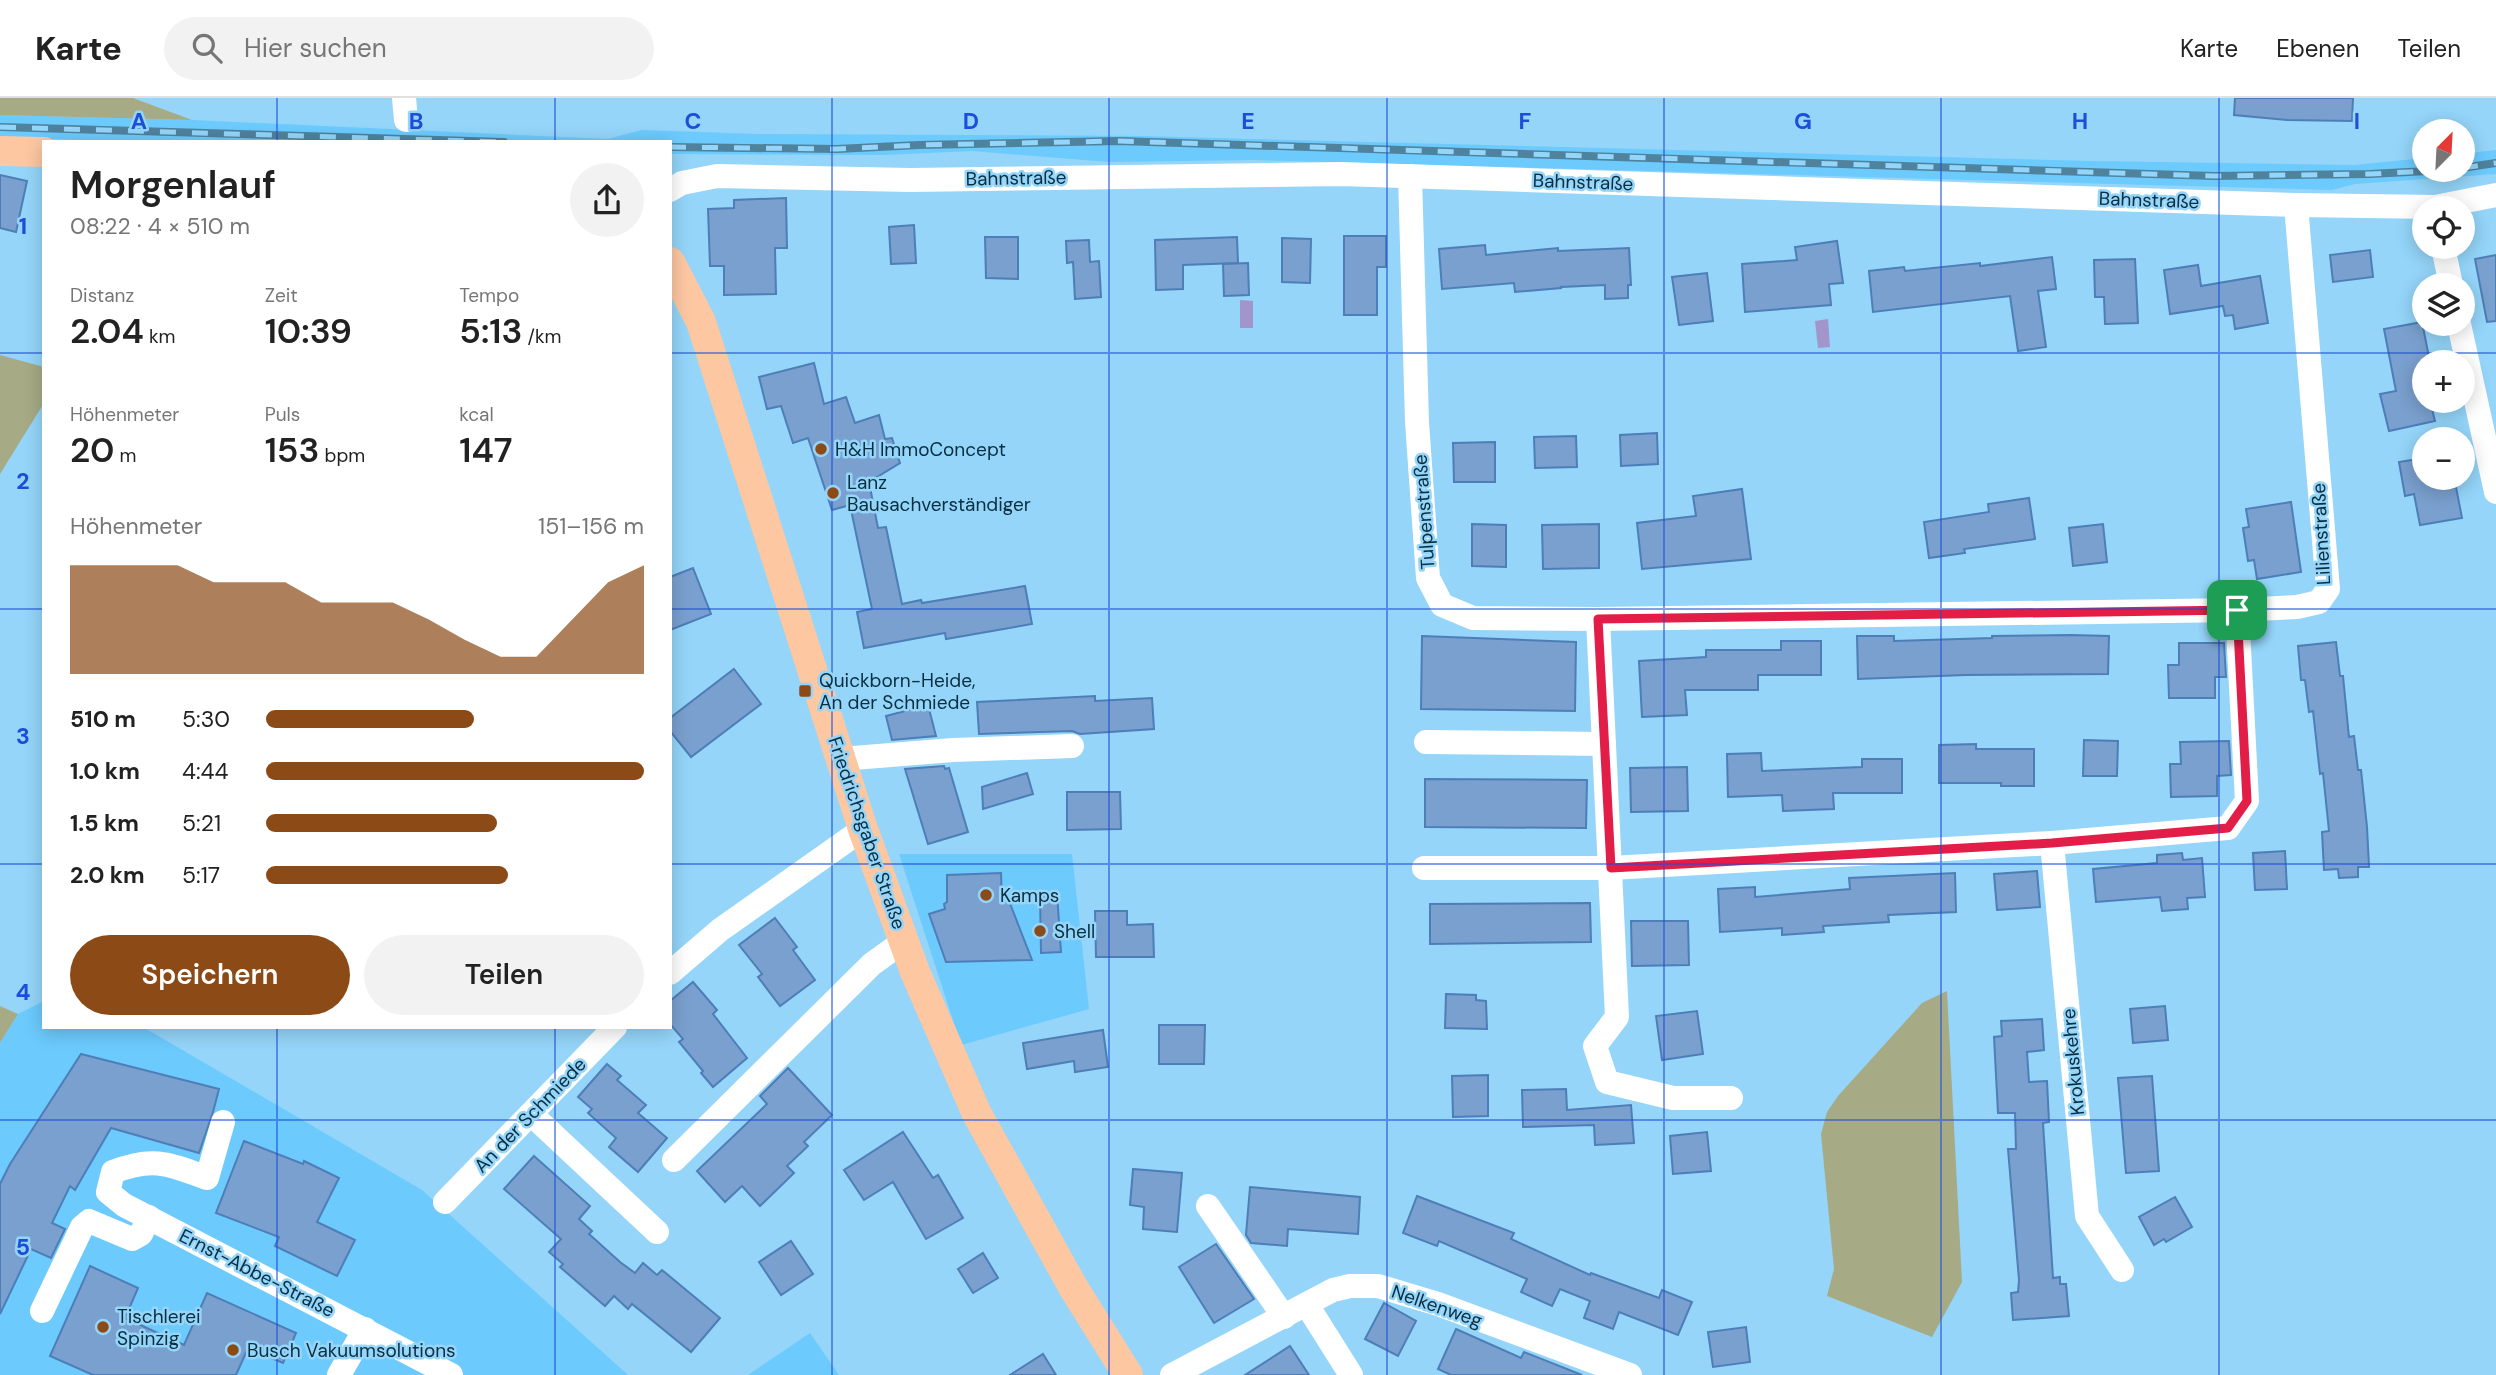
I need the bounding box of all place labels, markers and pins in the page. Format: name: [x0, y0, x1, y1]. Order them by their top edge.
place label: H&H ImmoConcept: [835, 437, 1006, 462]
marker: H&H ImmoConcept: [813, 441, 829, 457]
place label: Lanz Bausachverständiger: [847, 470, 1031, 517]
marker: Lanz Bausachverständiger: [825, 485, 841, 501]
pin: [2207, 580, 2267, 640]
place label: Quickborn-Heide, An der Schmiede: [819, 668, 975, 715]
marker: Quickborn-Heide, An der Schmiede: [797, 683, 813, 699]
place label: Kamps: [1000, 883, 1059, 908]
marker: Kamps: [978, 887, 994, 903]
place label: Shell: [1054, 919, 1095, 944]
marker: Shell: [1032, 923, 1048, 939]
place label: Tischlerei Spinzig: [117, 1304, 201, 1351]
marker: Tischlerei Spinzig: [95, 1319, 111, 1335]
place label: Busch Vakuumsolutions: [247, 1338, 456, 1363]
marker: Busch Vakuumsolutions: [225, 1342, 241, 1358]

